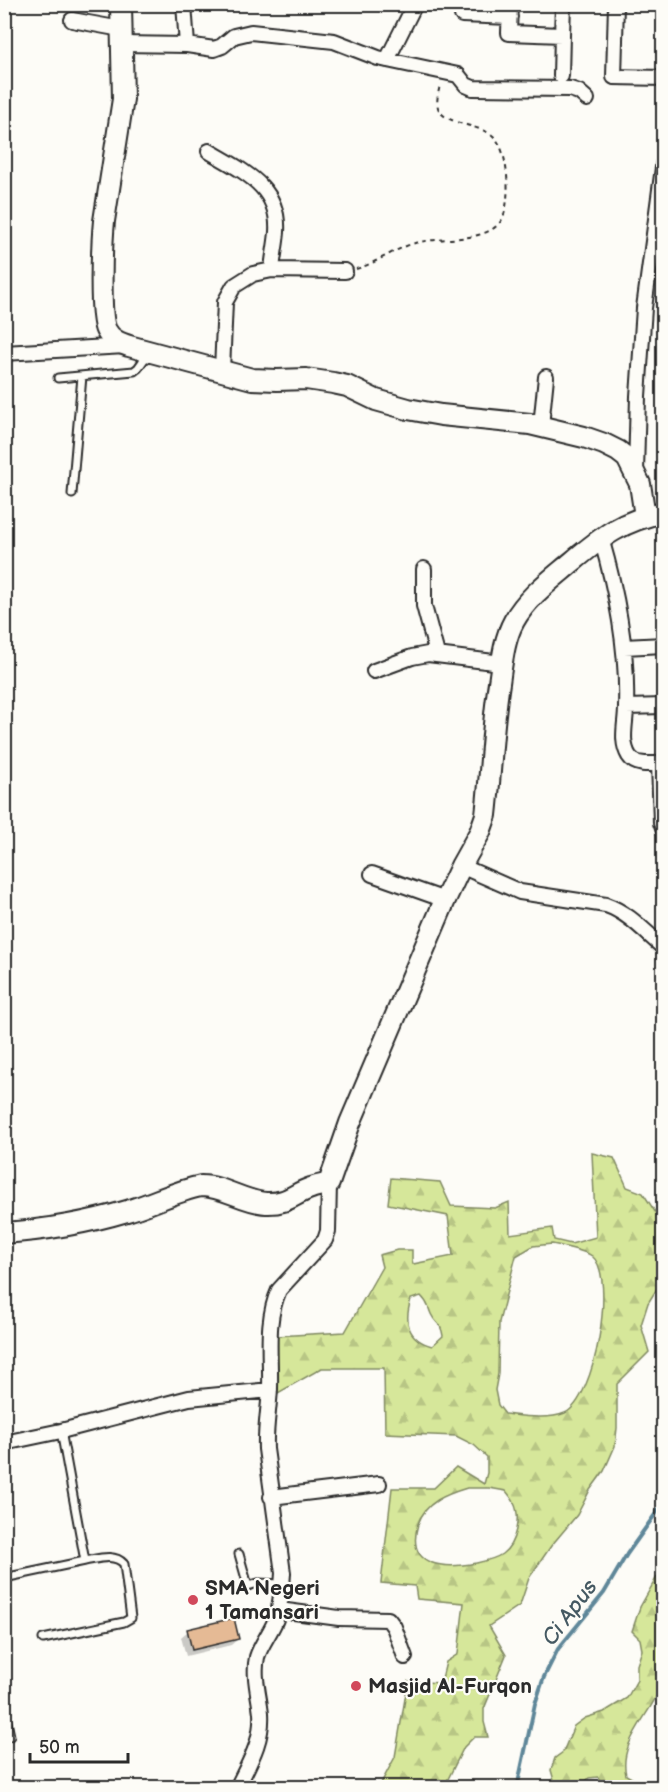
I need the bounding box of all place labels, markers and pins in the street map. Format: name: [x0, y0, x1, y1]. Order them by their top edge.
place label: SMA Negeri 1 Tamansari: [205, 1576, 320, 1625]
marker: SMA Negeri 1 Tamansari: [186, 1593, 200, 1607]
place label: Masjid Al-Furqon: [368, 1674, 532, 1699]
marker: Masjid Al-Furqon: [349, 1679, 363, 1693]

